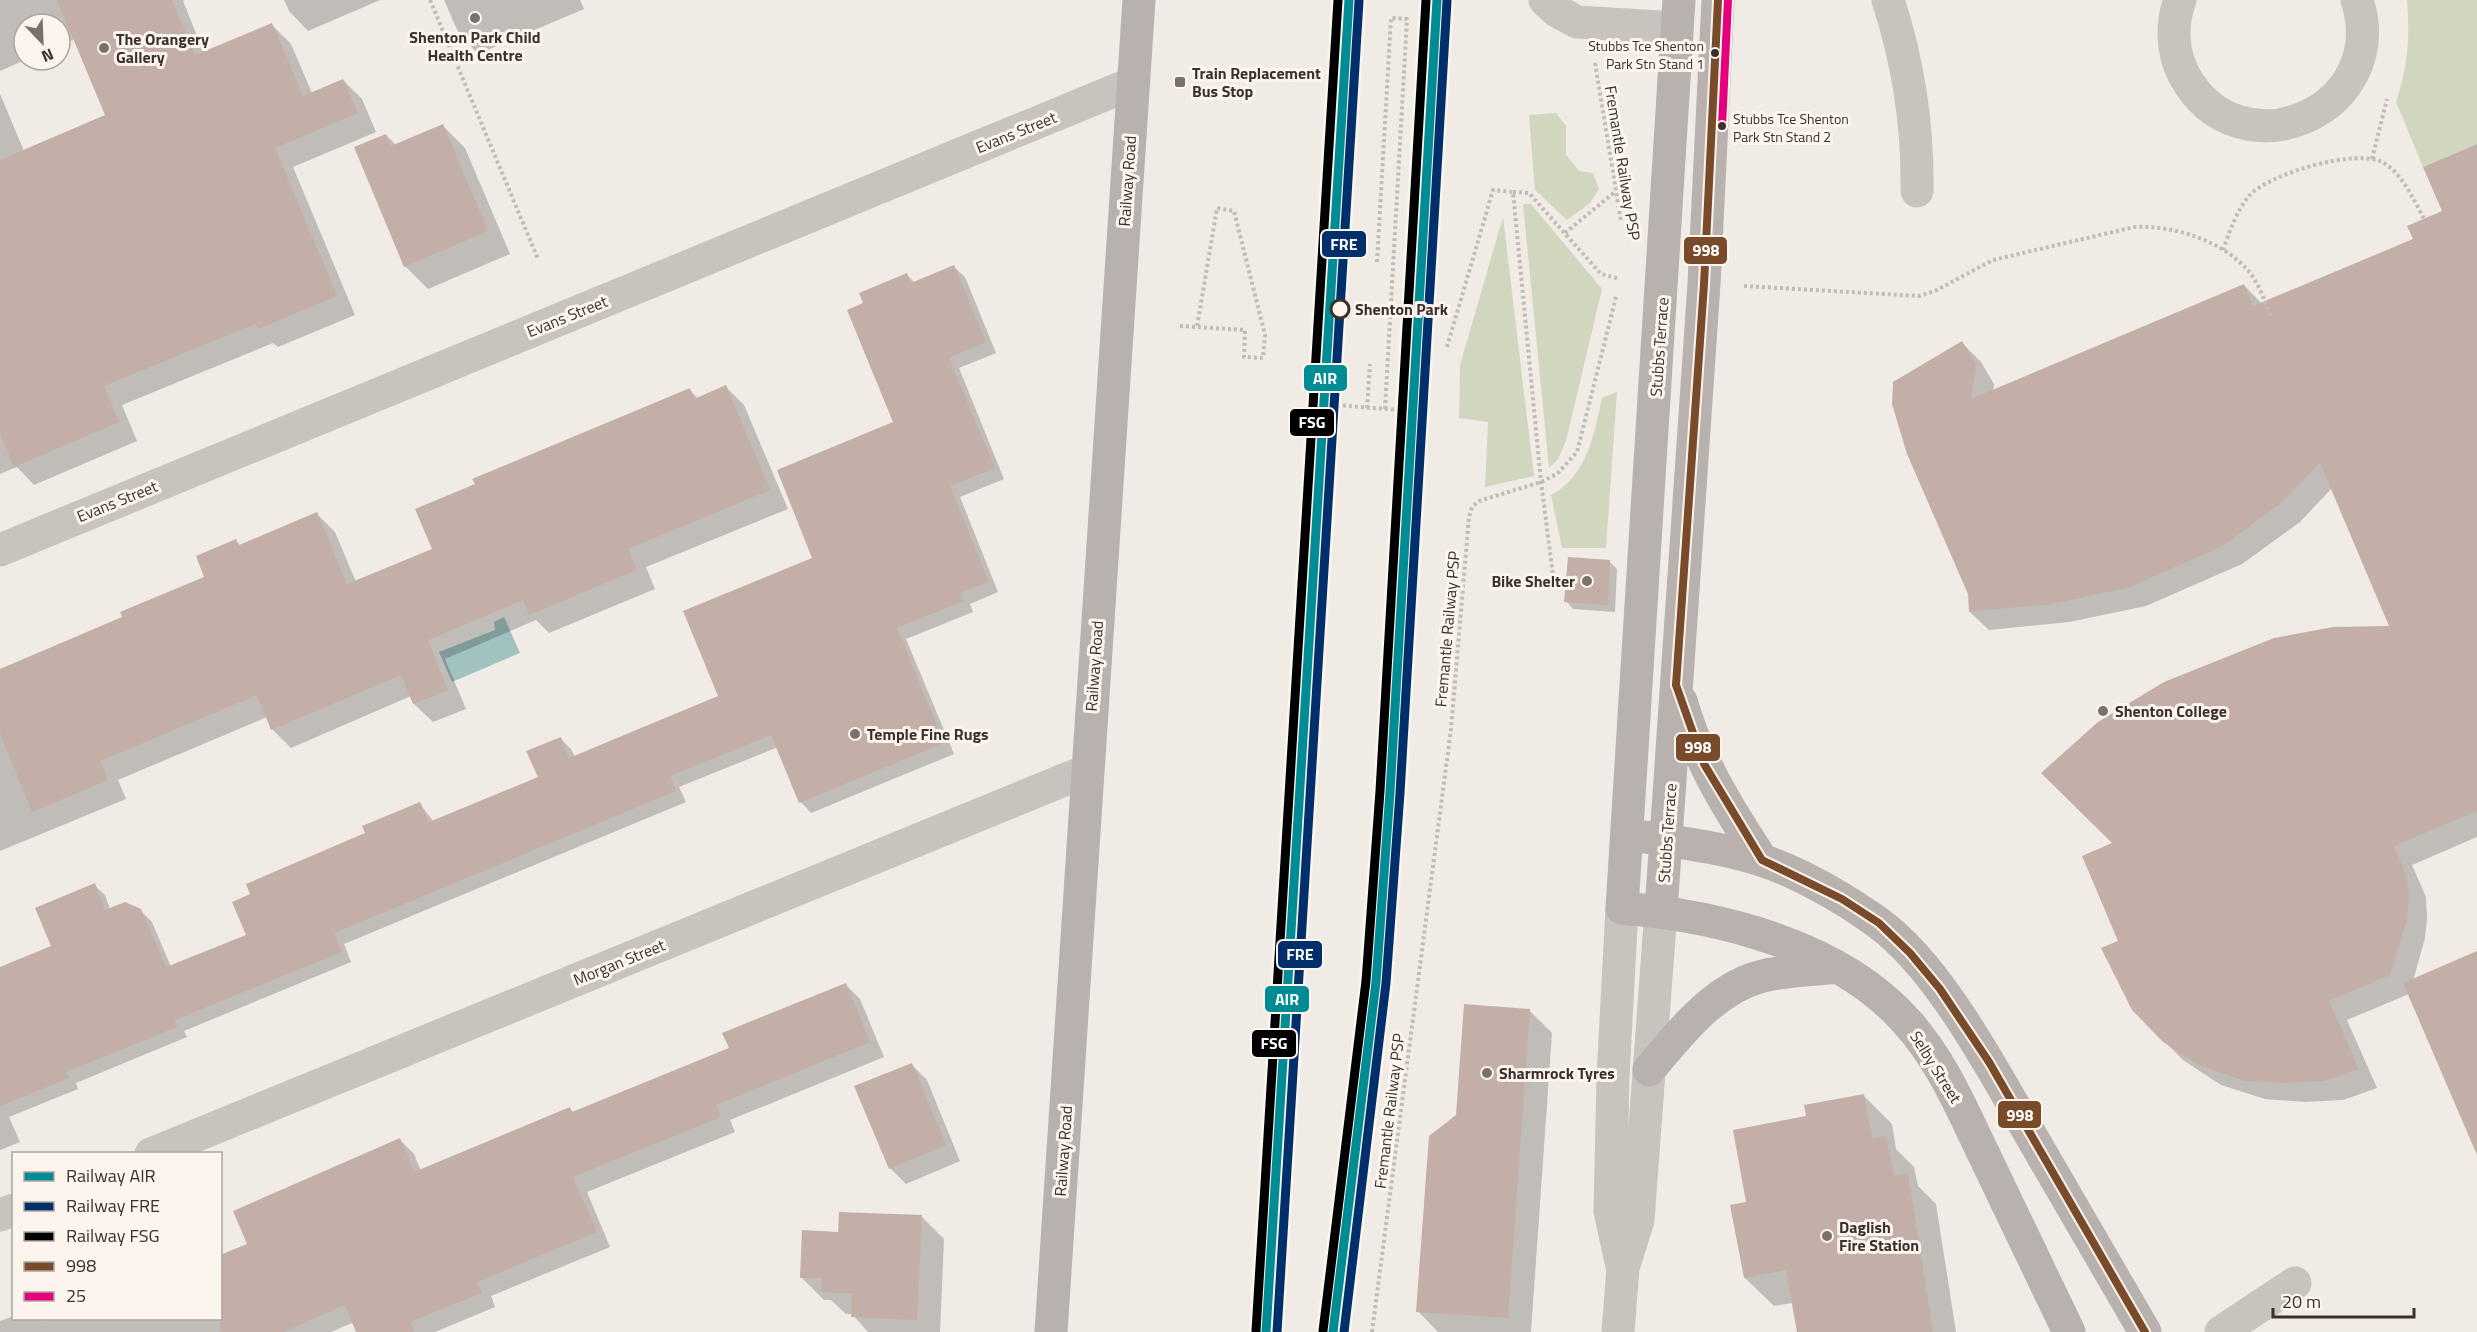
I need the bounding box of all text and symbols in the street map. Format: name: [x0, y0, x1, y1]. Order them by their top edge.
marker: Shenton Park Child Health Centre: [468, 11, 482, 25]
north arrow: [12, 12, 72, 72]
place label: Shenton Park Child Health Centre: [409, 25, 541, 67]
place label: The Orangery Gallery: [116, 27, 209, 69]
place label: Stubbs Tce Shenton Park Stn Stand 1: [1588, 35, 1704, 74]
marker: The Orangery Gallery: [97, 41, 111, 55]
text: N: [38, 43, 58, 69]
marker: Stubbs Tce Shenton Park Stn Stand 1: [1709, 47, 1721, 59]
place label: Train Replacement Bus Stop: [1192, 61, 1321, 103]
marker: Train Replacement Bus Stop: [1173, 75, 1187, 89]
street label: Fremantle Railway PSP: [1599, 84, 1647, 242]
street label: Evans Street: [972, 105, 1060, 159]
place label: Stubbs Tce Shenton Park Stn Stand 2: [1733, 108, 1849, 147]
marker: Stubbs Tce Shenton Park Stn Stand 2: [1716, 120, 1728, 132]
street label: Railway Road: [1112, 135, 1142, 227]
line badge: FRE: [1321, 230, 1367, 258]
text: FRE: [1330, 232, 1358, 256]
line badge: 998: [1683, 236, 1728, 265]
text: 998: [1693, 238, 1719, 262]
street label: Evans Street: [523, 289, 611, 343]
place label: Shenton Park: [1355, 297, 1449, 321]
street label: Stubbs Terrace: [1644, 297, 1674, 397]
marker: Shenton Park: [1330, 299, 1350, 319]
line badge: AIR: [1303, 364, 1348, 392]
text: AIR: [1313, 366, 1337, 390]
line badge: FSG: [1289, 408, 1335, 437]
text: FSG: [1299, 410, 1325, 434]
street label: Evans Street: [73, 474, 161, 528]
street label: Fremantle Railway PSP: [1428, 550, 1466, 708]
place label: Bike Shelter: [1491, 569, 1575, 593]
marker: Bike Shelter: [1580, 574, 1594, 588]
street label: Railway Road: [1079, 620, 1109, 712]
place label: Shenton College: [2115, 699, 2227, 723]
marker: Shenton College: [2096, 704, 2110, 718]
place label: Temple Fine Rugs: [867, 722, 989, 746]
marker: Temple Fine Rugs: [848, 727, 862, 741]
line badge: 998: [1675, 733, 1721, 762]
text: 998: [1685, 735, 1711, 759]
street label: Stubbs Terrace: [1652, 783, 1682, 883]
street label: Morgan Street: [570, 933, 669, 991]
line badge: FRE: [1277, 940, 1323, 969]
text: FRE: [1286, 942, 1314, 966]
line badge: AIR: [1264, 985, 1310, 1013]
text: AIR: [1275, 987, 1299, 1011]
street label: Selby Street: [1904, 1026, 1968, 1108]
line badge: FSG: [1251, 1029, 1297, 1058]
text: FSG: [1261, 1031, 1287, 1055]
street label: Fremantle Railway PSP: [1368, 1032, 1410, 1190]
place label: Sharmrock Tyres: [1499, 1061, 1615, 1085]
marker: Sharmrock Tyres: [1480, 1066, 1494, 1080]
line badge: 998: [1997, 1100, 2042, 1129]
text: 998: [2007, 1103, 2033, 1127]
street label: Railway Road: [1048, 1105, 1078, 1197]
legend: [12, 1152, 222, 1320]
text: Railway AIR: [66, 1162, 156, 1189]
text: Railway FRE: [66, 1192, 160, 1219]
place label: Daglish Fire Station: [1839, 1215, 1919, 1257]
text: Railway FSG: [66, 1222, 160, 1249]
marker: Daglish Fire Station: [1820, 1229, 1834, 1243]
text: 998: [66, 1252, 96, 1279]
scale bar: [2273, 1281, 2414, 1319]
text: 25: [66, 1282, 86, 1309]
text: 20 m: [2282, 1288, 2321, 1315]

